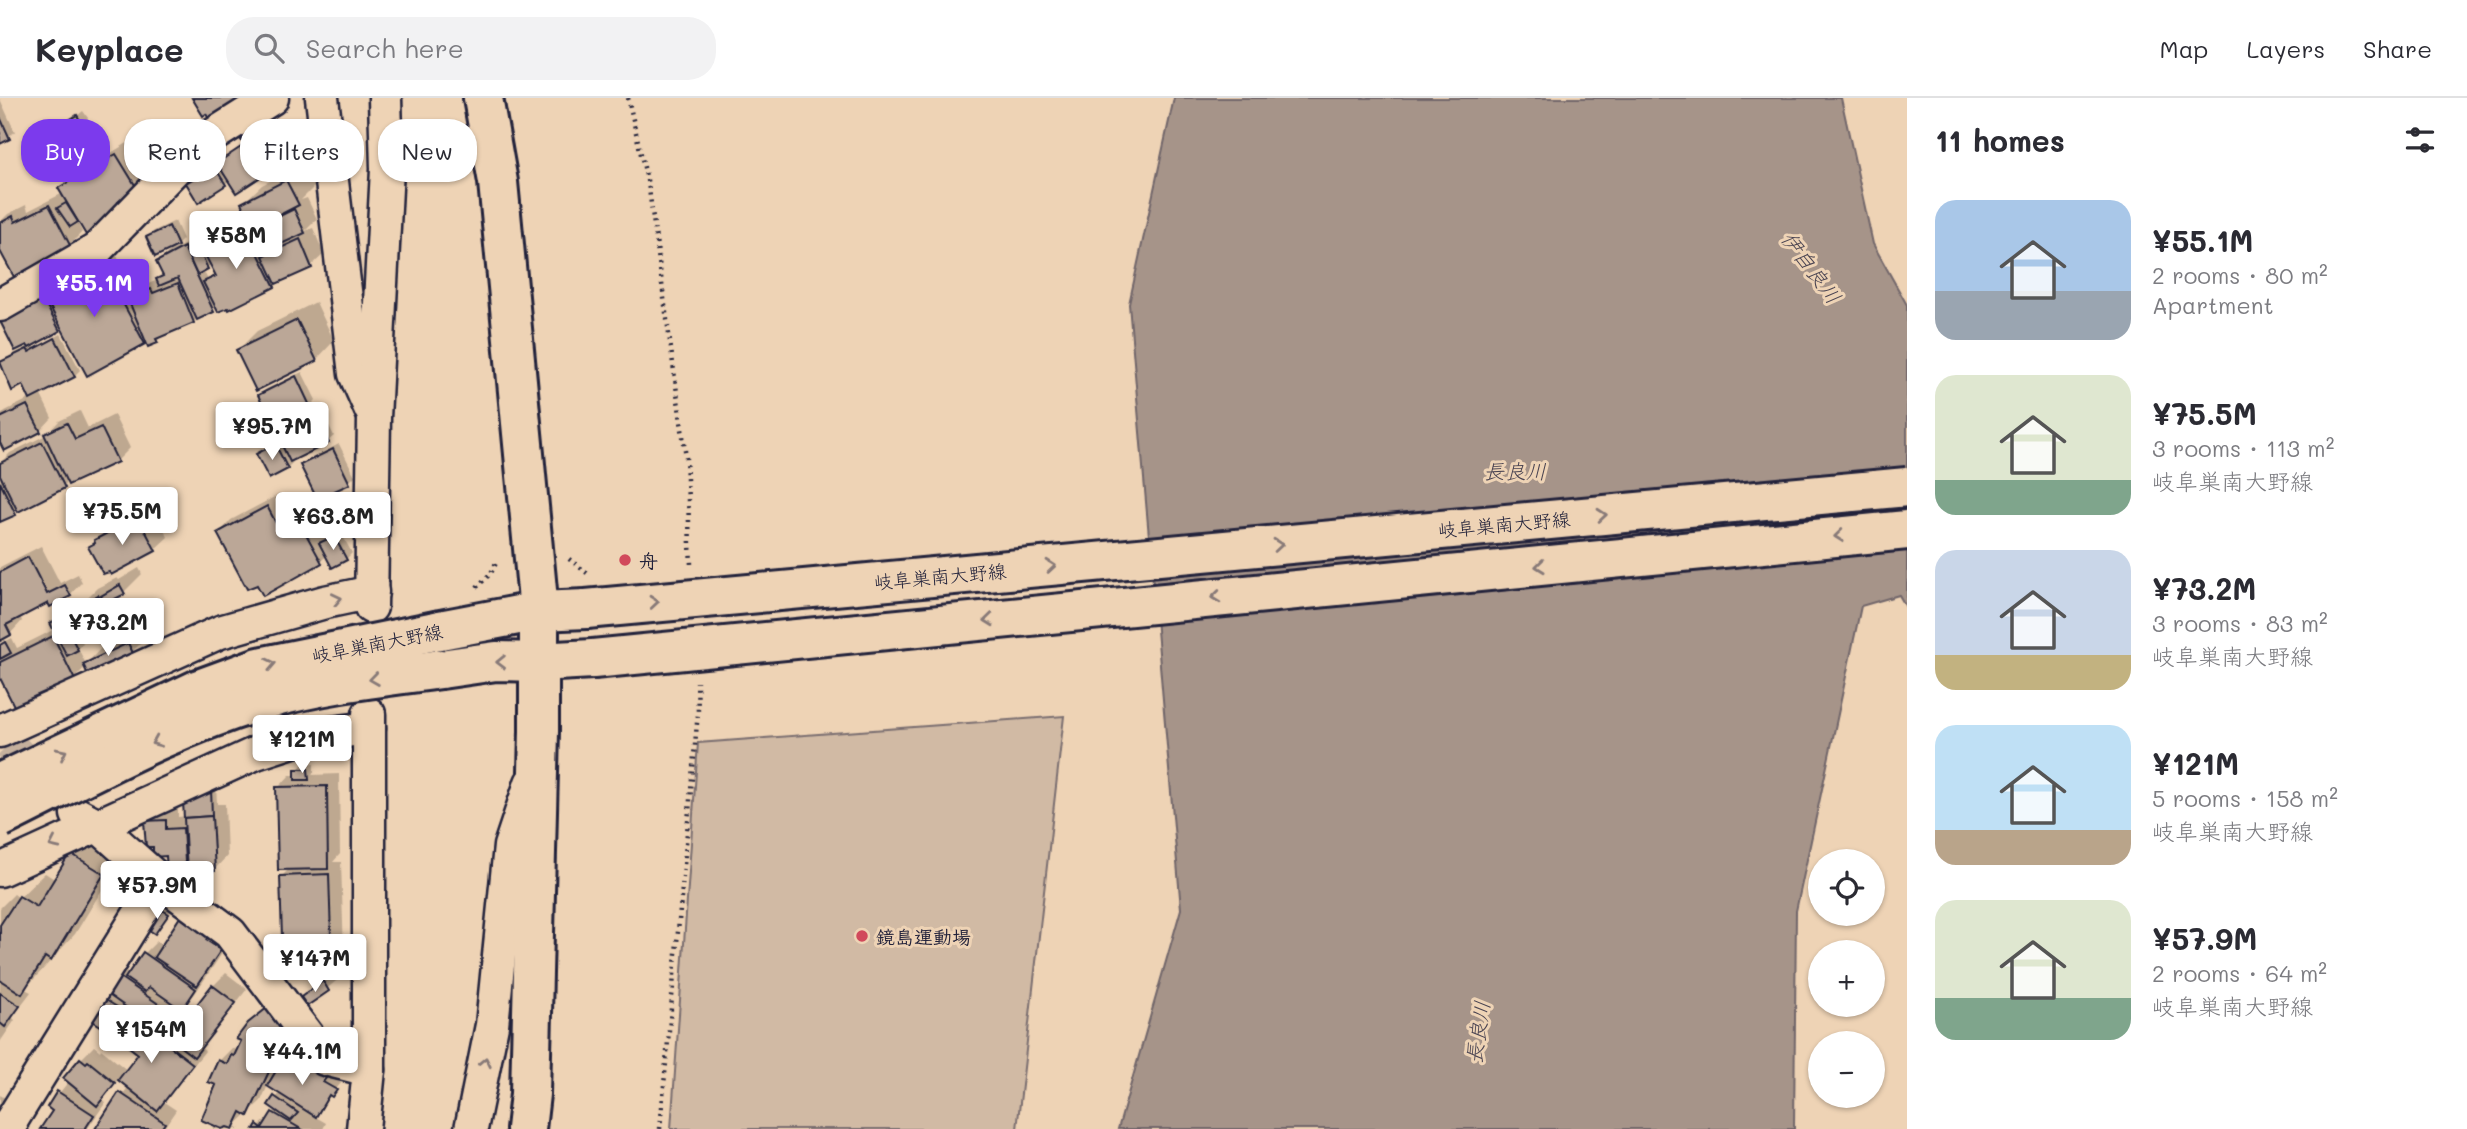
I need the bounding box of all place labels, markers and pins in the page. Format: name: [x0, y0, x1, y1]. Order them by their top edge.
pin: ¥58M: [195, 212, 277, 271]
pin: ¥55.1M: [37, 260, 151, 319]
pin: ¥95.7M: [215, 402, 329, 462]
pin: ¥75.5M: [65, 488, 179, 547]
pin: ¥63.8M: [276, 492, 390, 552]
place label: 舟: [639, 548, 658, 573]
marker: 舟: [617, 552, 633, 568]
pin: ¥73.2M: [51, 598, 165, 658]
pin: ¥121M: [253, 716, 351, 775]
pin: ¥57.9M: [100, 862, 214, 921]
place label: 鏡島運動場: [876, 924, 971, 949]
marker: 鏡島運動場: [854, 928, 870, 944]
pin: ¥147M: [266, 934, 364, 994]
pin: ¥154M: [102, 1006, 200, 1065]
pin: ¥44.1M: [245, 1028, 359, 1087]

